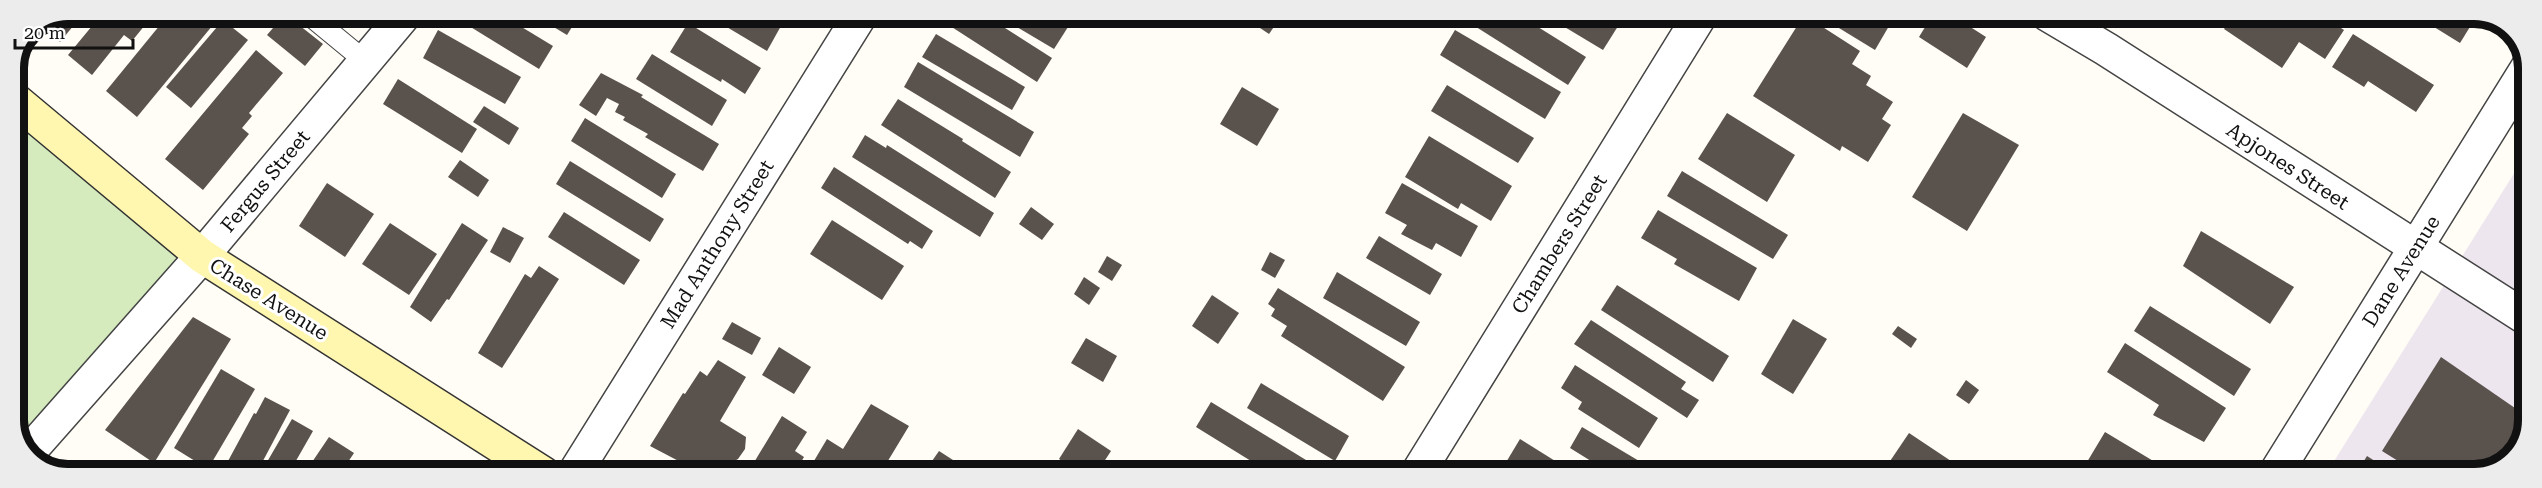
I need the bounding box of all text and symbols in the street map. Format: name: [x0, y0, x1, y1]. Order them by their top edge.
scale bar: [15, 12, 134, 50]
text: 20 m: [24, 22, 65, 43]
street label: Apjones Street: [2222, 118, 2354, 215]
street label: Fergus Street: [215, 125, 315, 237]
street label: Mad Anthony Street: [655, 155, 779, 333]
street label: Chambers Street: [1506, 169, 1612, 318]
street label: Dane Avenue: [2357, 211, 2445, 331]
street label: Chase Avenue: [205, 253, 333, 345]

